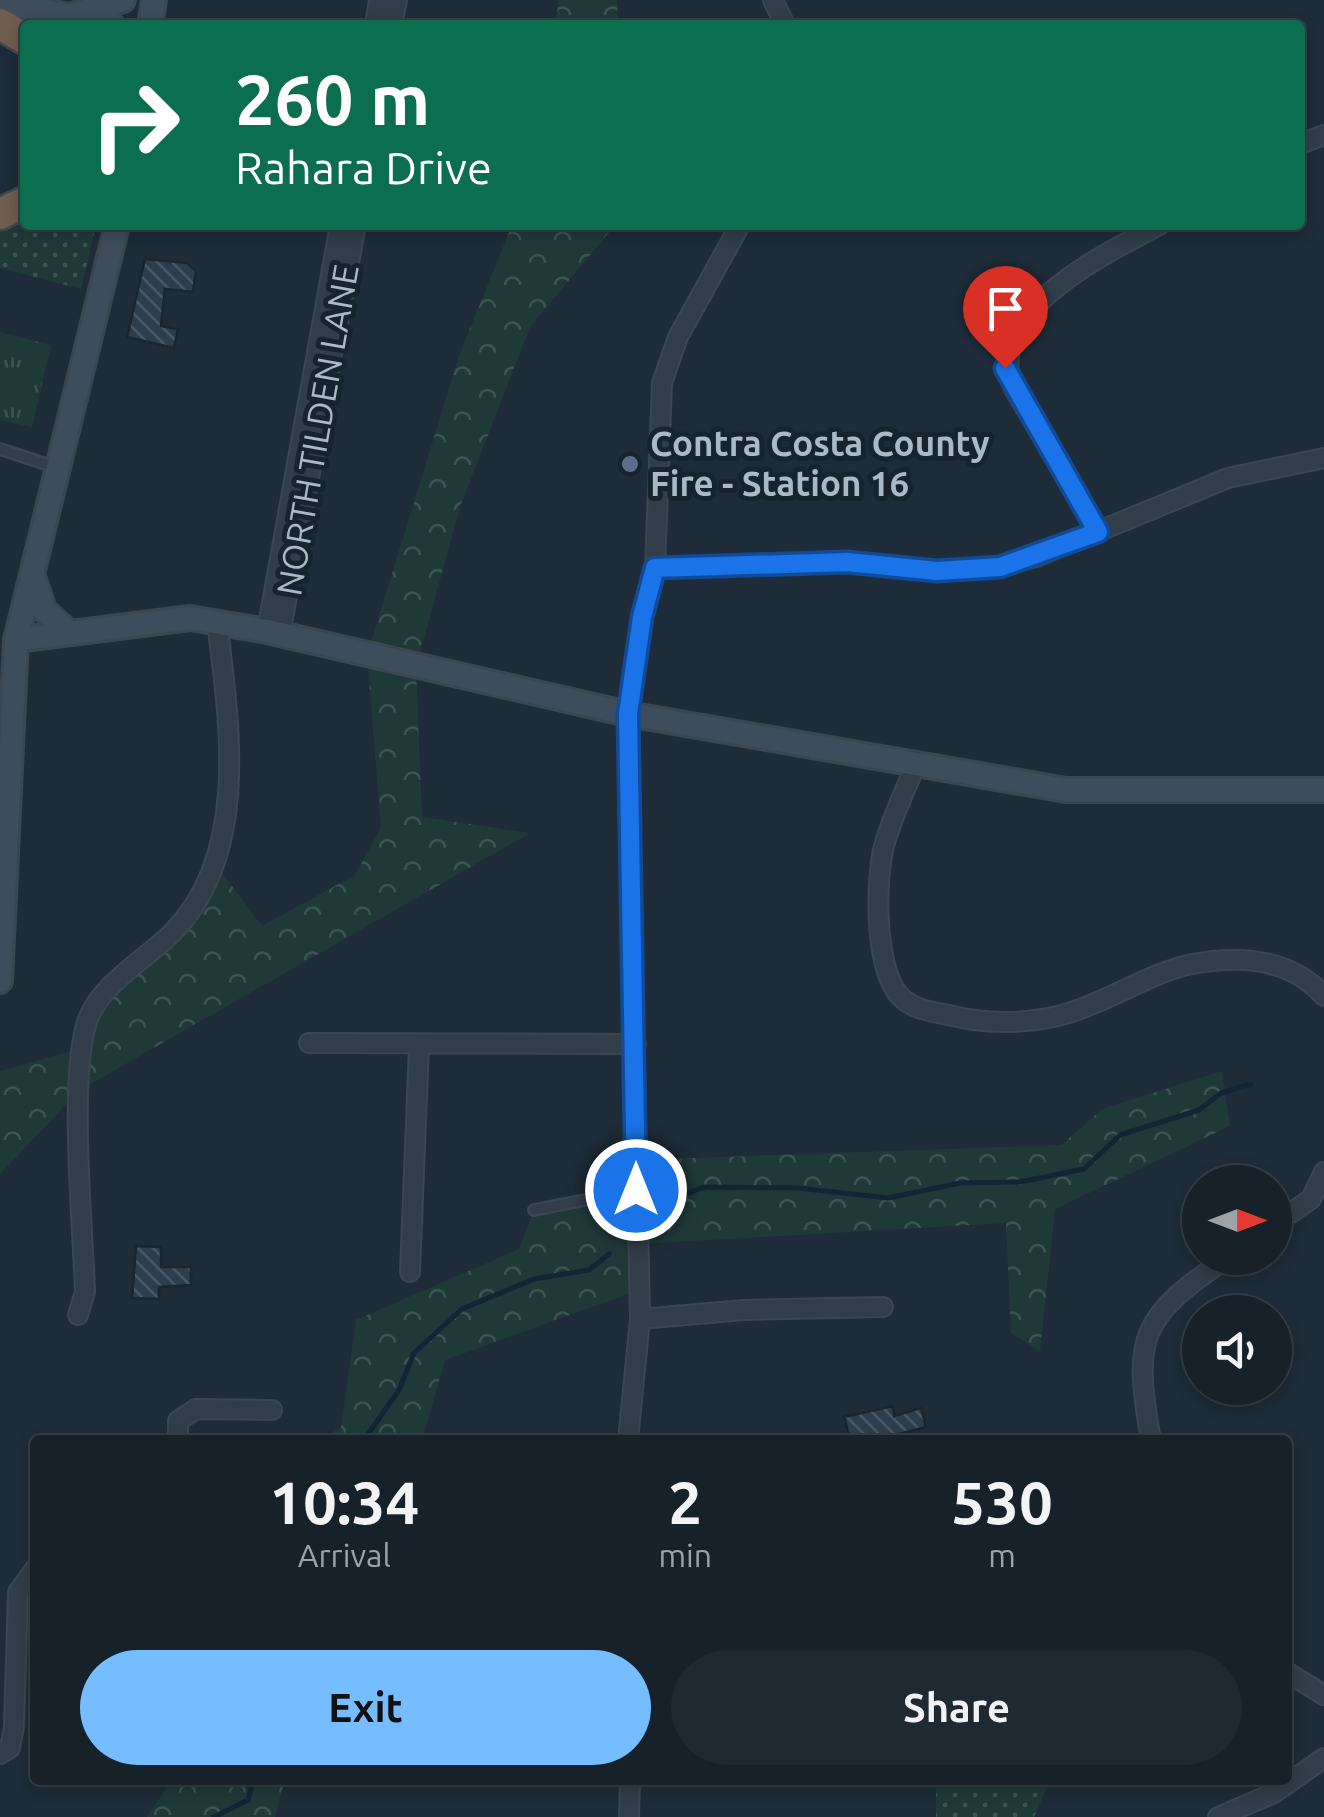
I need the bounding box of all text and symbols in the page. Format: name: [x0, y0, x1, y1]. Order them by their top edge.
icon: right: [70, 60, 200, 190]
text: 260 m: [235, 60, 430, 138]
text: Rahara Drive: [235, 142, 492, 193]
street label: NORTH TILDEN LANE: [268, 261, 366, 599]
pin: [963, 266, 1048, 369]
icon: arrive: [978, 281, 1033, 336]
place label: Contra Costa County Fire - Station 16: [650, 423, 990, 503]
marker: Contra Costa County Fire - Station 16: [619, 453, 641, 475]
position arrow: [584, 1138, 688, 1242]
north arrow: [1182, 1165, 1292, 1275]
map controls: [1182, 1165, 1292, 1405]
button: sound: [1182, 1295, 1292, 1405]
text: 10:34: [269, 1468, 419, 1535]
text: 2: [668, 1468, 702, 1535]
text: 530: [951, 1468, 1053, 1535]
text: Arrival: [298, 1537, 391, 1573]
text: min: [658, 1537, 712, 1573]
text: m: [988, 1537, 1016, 1573]
button: Exit: [80, 1650, 651, 1765]
button: Share: [671, 1650, 1242, 1765]

